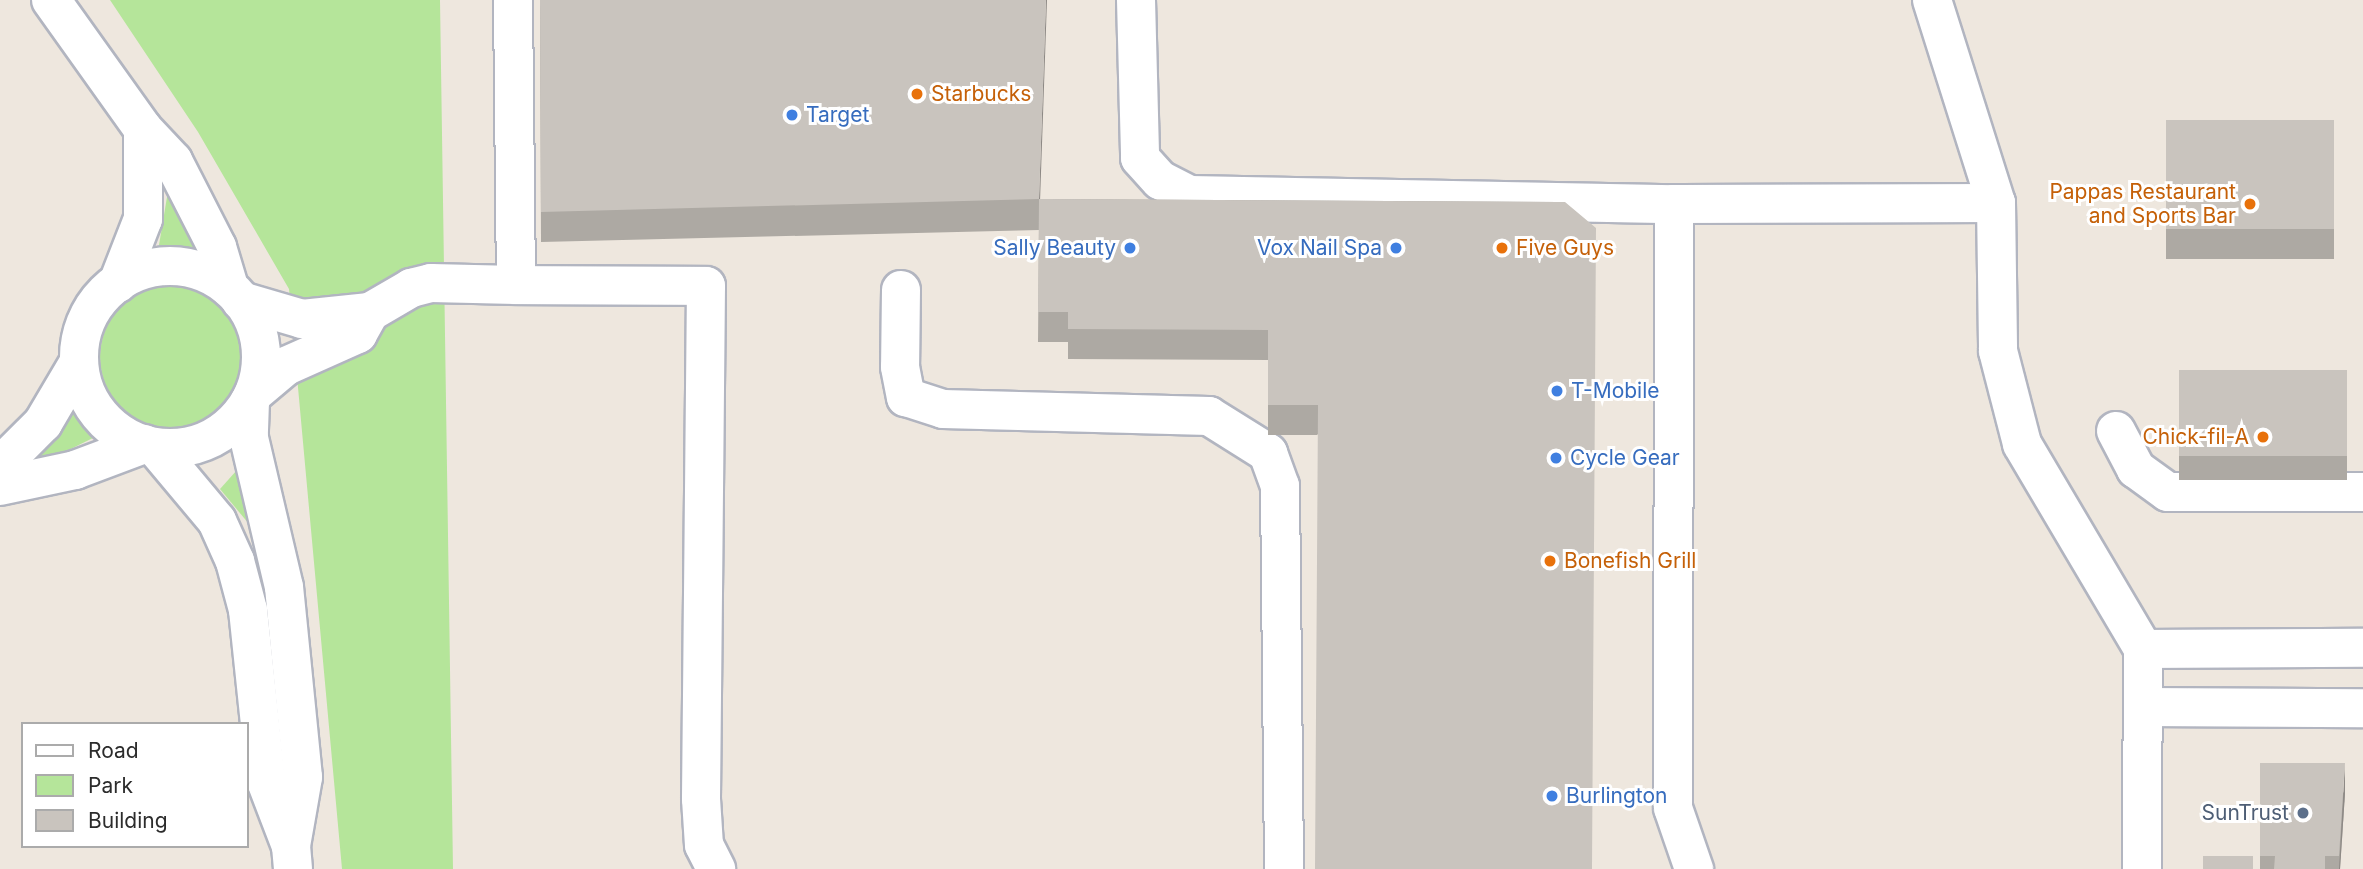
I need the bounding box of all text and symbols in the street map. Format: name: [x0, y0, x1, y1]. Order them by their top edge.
place label: Starbucks: [931, 81, 1031, 107]
marker: Starbucks: [909, 86, 925, 102]
place label: Target: [806, 102, 869, 128]
marker: Target: [784, 107, 800, 123]
place label: Pappas Restaurant and Sports Bar: [2049, 179, 2236, 229]
marker: Pappas Restaurant and Sports Bar: [2242, 196, 2258, 212]
place label: Sally Beauty: [993, 235, 1116, 261]
place label: Vox Nail Spa: [1257, 235, 1382, 261]
place label: Five Guys: [1516, 235, 1614, 261]
marker: Sally Beauty: [1122, 240, 1138, 256]
marker: Vox Nail Spa: [1388, 240, 1404, 256]
marker: Five Guys: [1494, 240, 1510, 256]
place label: T-Mobile: [1571, 378, 1660, 404]
marker: T-Mobile: [1549, 383, 1565, 399]
place label: Chick-fil-A: [2143, 424, 2249, 450]
marker: Chick-fil-A: [2255, 429, 2271, 445]
place label: Cycle Gear: [1570, 445, 1680, 471]
marker: Cycle Gear: [1548, 450, 1564, 466]
place label: Bonefish Grill: [1564, 548, 1696, 574]
marker: Bonefish Grill: [1542, 553, 1558, 569]
legend: [21, 722, 248, 848]
text: Road: [88, 738, 139, 763]
text: Park: [88, 773, 133, 798]
place label: Burlington: [1566, 783, 1668, 809]
marker: Burlington: [1544, 788, 1560, 804]
place label: SunTrust: [2201, 800, 2289, 826]
marker: SunTrust: [2295, 805, 2311, 821]
text: Building: [88, 808, 168, 833]

